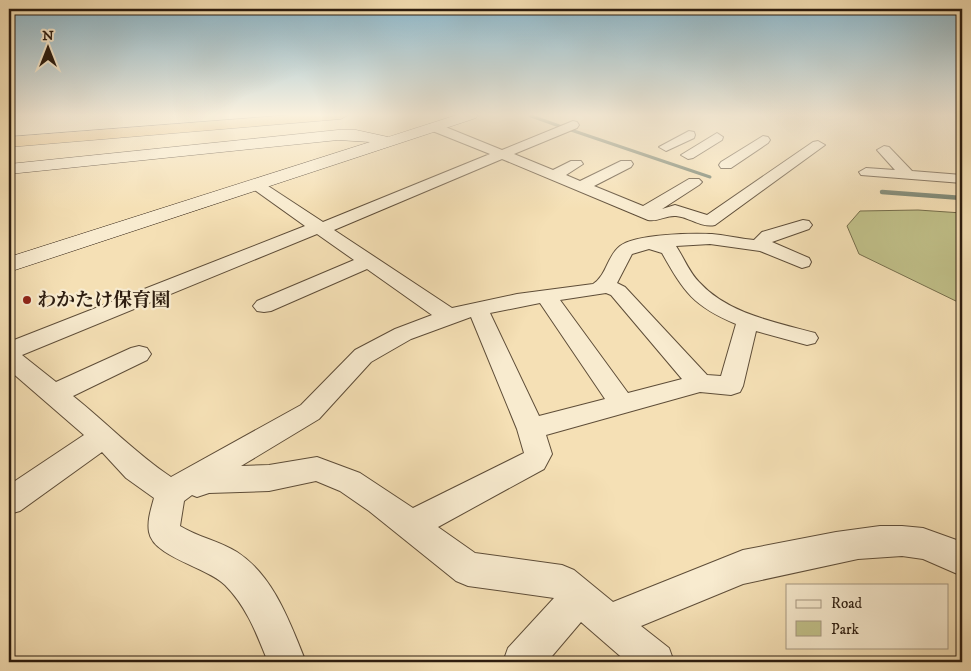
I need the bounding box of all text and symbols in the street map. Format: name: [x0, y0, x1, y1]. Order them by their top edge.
north arrow: [22, 22, 72, 72]
text: N: [42, 27, 54, 45]
place label: わかたけ保育園: [37, 289, 170, 312]
marker: わかたけ保育園: [21, 294, 33, 306]
legend: [786, 584, 948, 648]
text: Road: [831, 594, 863, 613]
text: Park: [831, 620, 860, 639]

